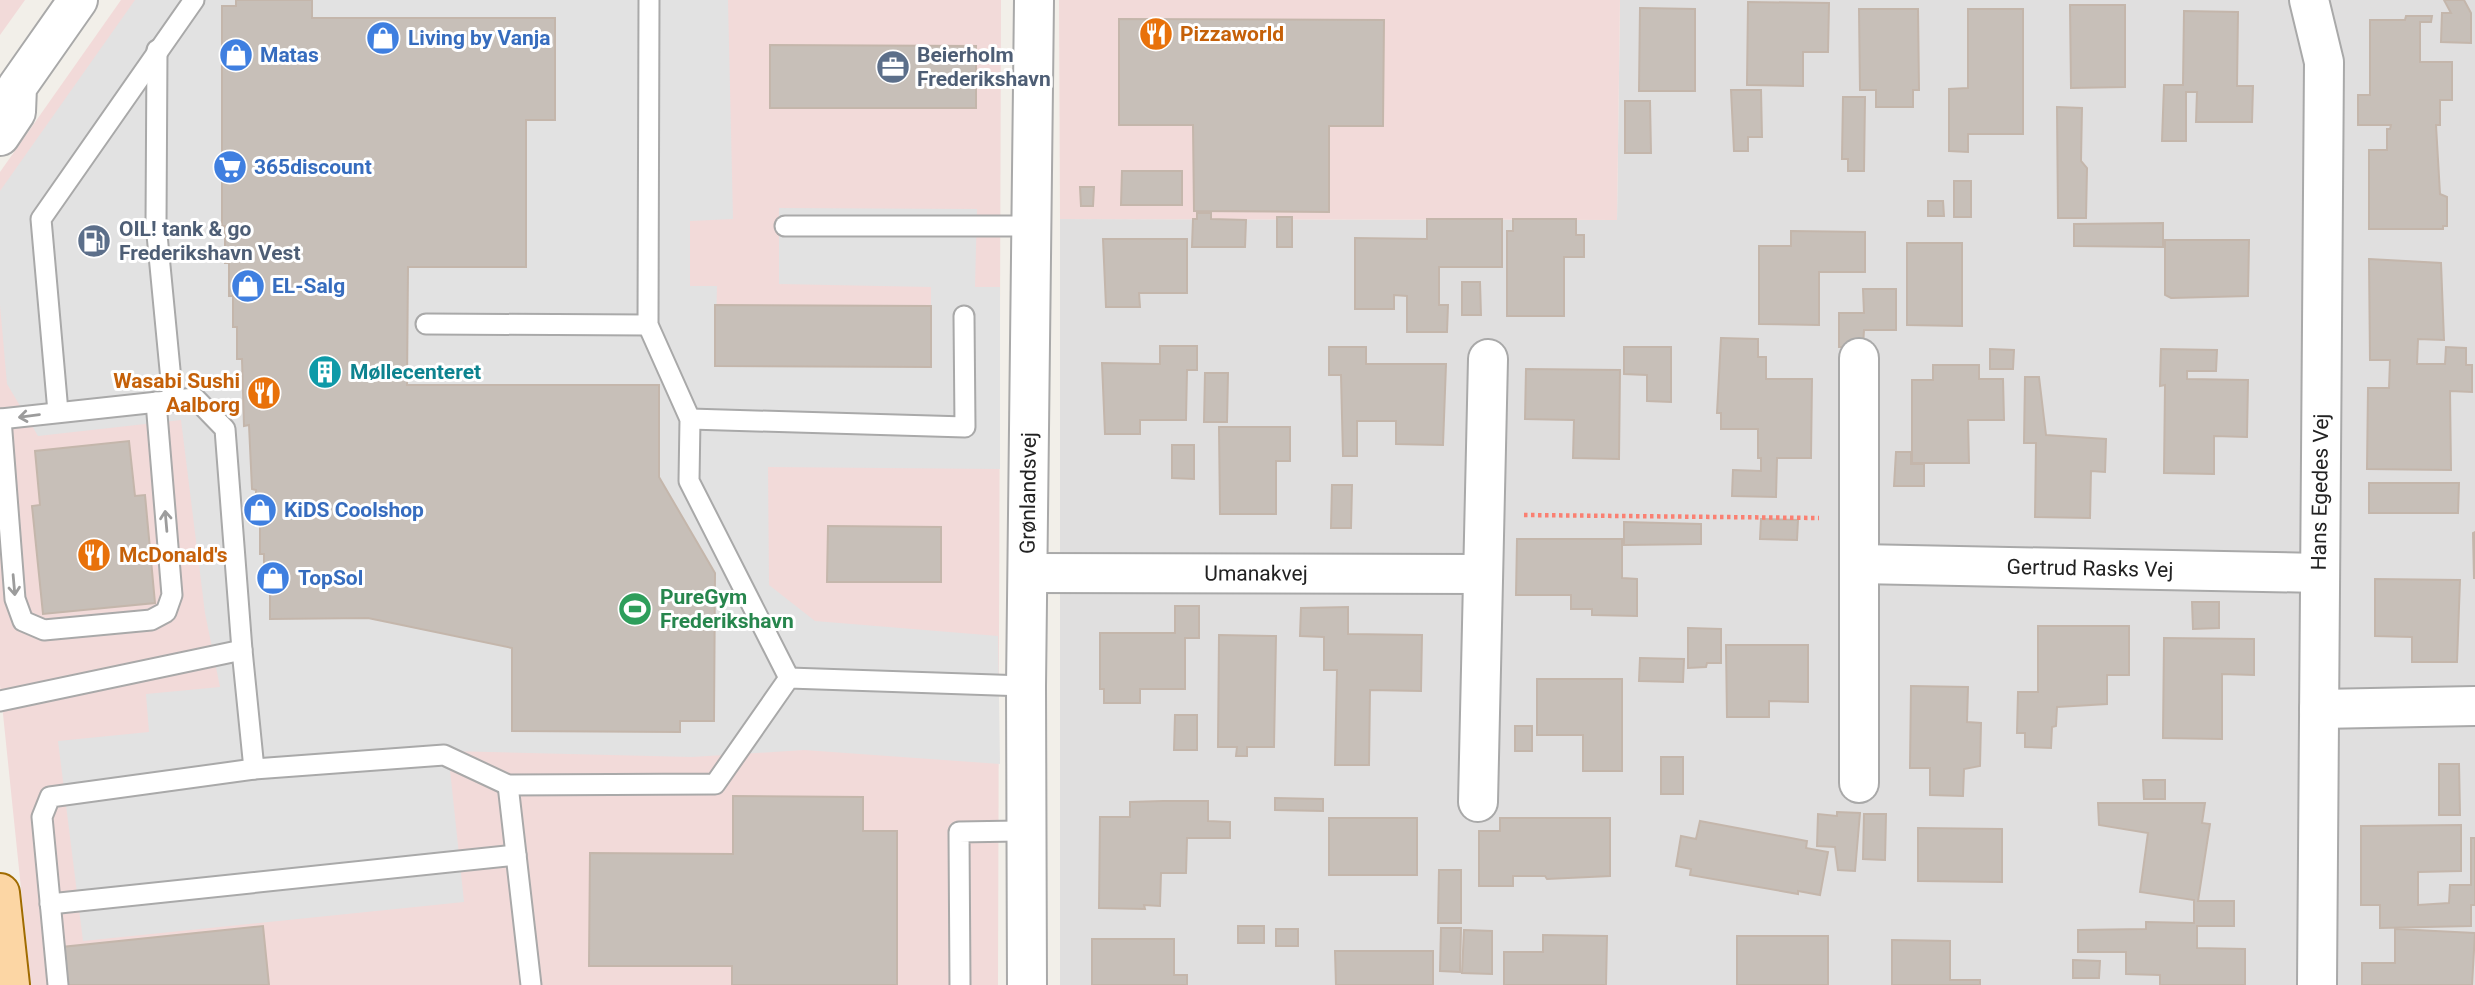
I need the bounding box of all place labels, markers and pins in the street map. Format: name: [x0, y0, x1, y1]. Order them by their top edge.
restaurant icon: Pizzaworld: [1137, 15, 1175, 53]
shop icon: Living by Vanja: [364, 19, 402, 57]
place label: Pizzaworld: [1180, 22, 1284, 46]
place label: Living by Vanja: [408, 26, 551, 50]
shop icon: Matas: [217, 36, 255, 74]
place label: Matas: [260, 43, 319, 67]
place label: Beierholm Frederikshavn: [917, 43, 1051, 91]
office icon: Beierholm Frederikshavn: [874, 48, 912, 86]
supermarket icon: 365discount: [211, 148, 249, 186]
place label: 365discount: [254, 155, 372, 179]
place label: OIL! tank & go Frederikshavn Vest: [119, 217, 300, 265]
fuel station icon: OIL! tank & go Frederikshavn Vest: [75, 222, 113, 260]
shop icon: EL-Salg: [229, 267, 267, 305]
place label: EL-Salg: [272, 274, 345, 298]
building icon: Møllecenteret: [306, 353, 344, 391]
place label: Møllecenteret: [350, 360, 481, 384]
place label: Wasabi Sushi Aalborg: [113, 369, 240, 417]
restaurant icon: Wasabi Sushi Aalborg: [245, 374, 283, 412]
shop icon: KiDS Coolshop: [241, 491, 279, 529]
place label: KiDS Coolshop: [284, 498, 424, 522]
restaurant icon: McDonald's: [75, 536, 113, 574]
place label: McDonald's: [119, 543, 228, 567]
shop icon: TopSol: [254, 559, 292, 597]
place label: TopSol: [298, 566, 363, 590]
place label: PureGym Frederikshavn: [660, 585, 794, 633]
sports icon: PureGym Frederikshavn: [616, 590, 654, 628]

